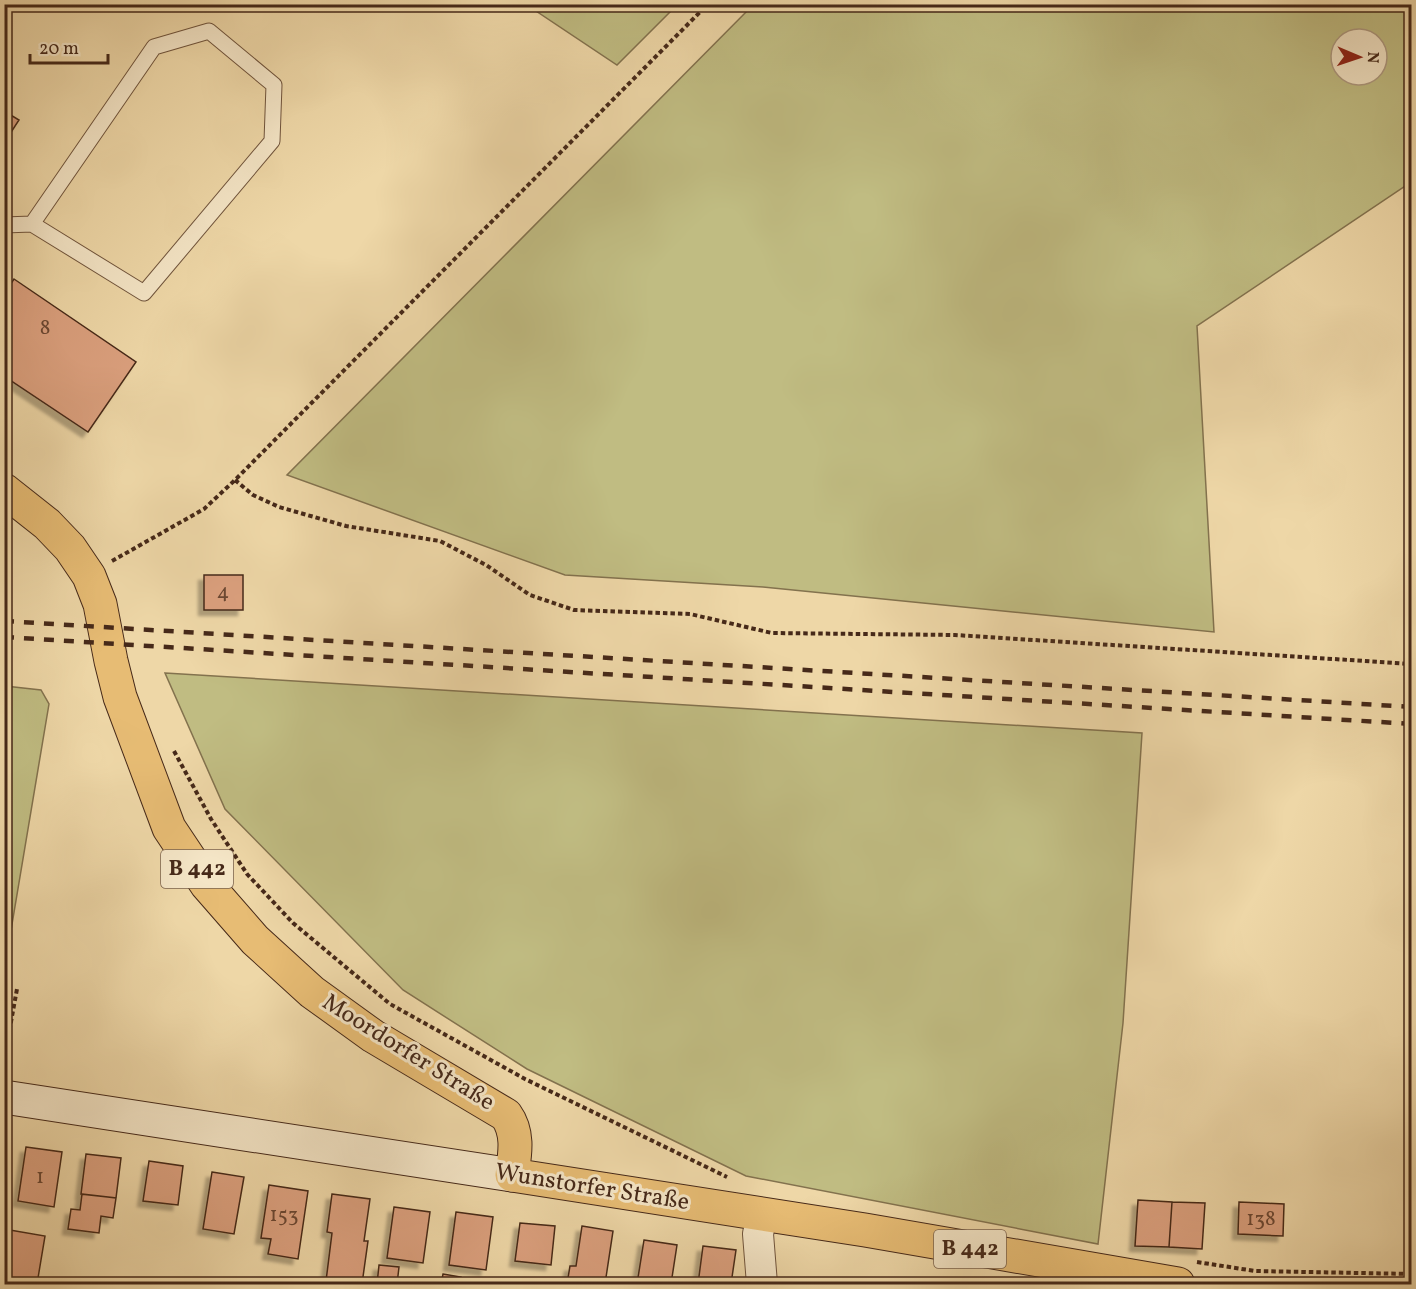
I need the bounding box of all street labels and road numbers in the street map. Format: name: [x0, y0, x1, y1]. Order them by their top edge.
road number: B 442: [161, 850, 233, 888]
street label: Moordorfer Straße: [315, 986, 501, 1120]
street label: Wunstorfer Straße: [492, 1156, 692, 1220]
road number: B 442: [934, 1230, 1006, 1268]

